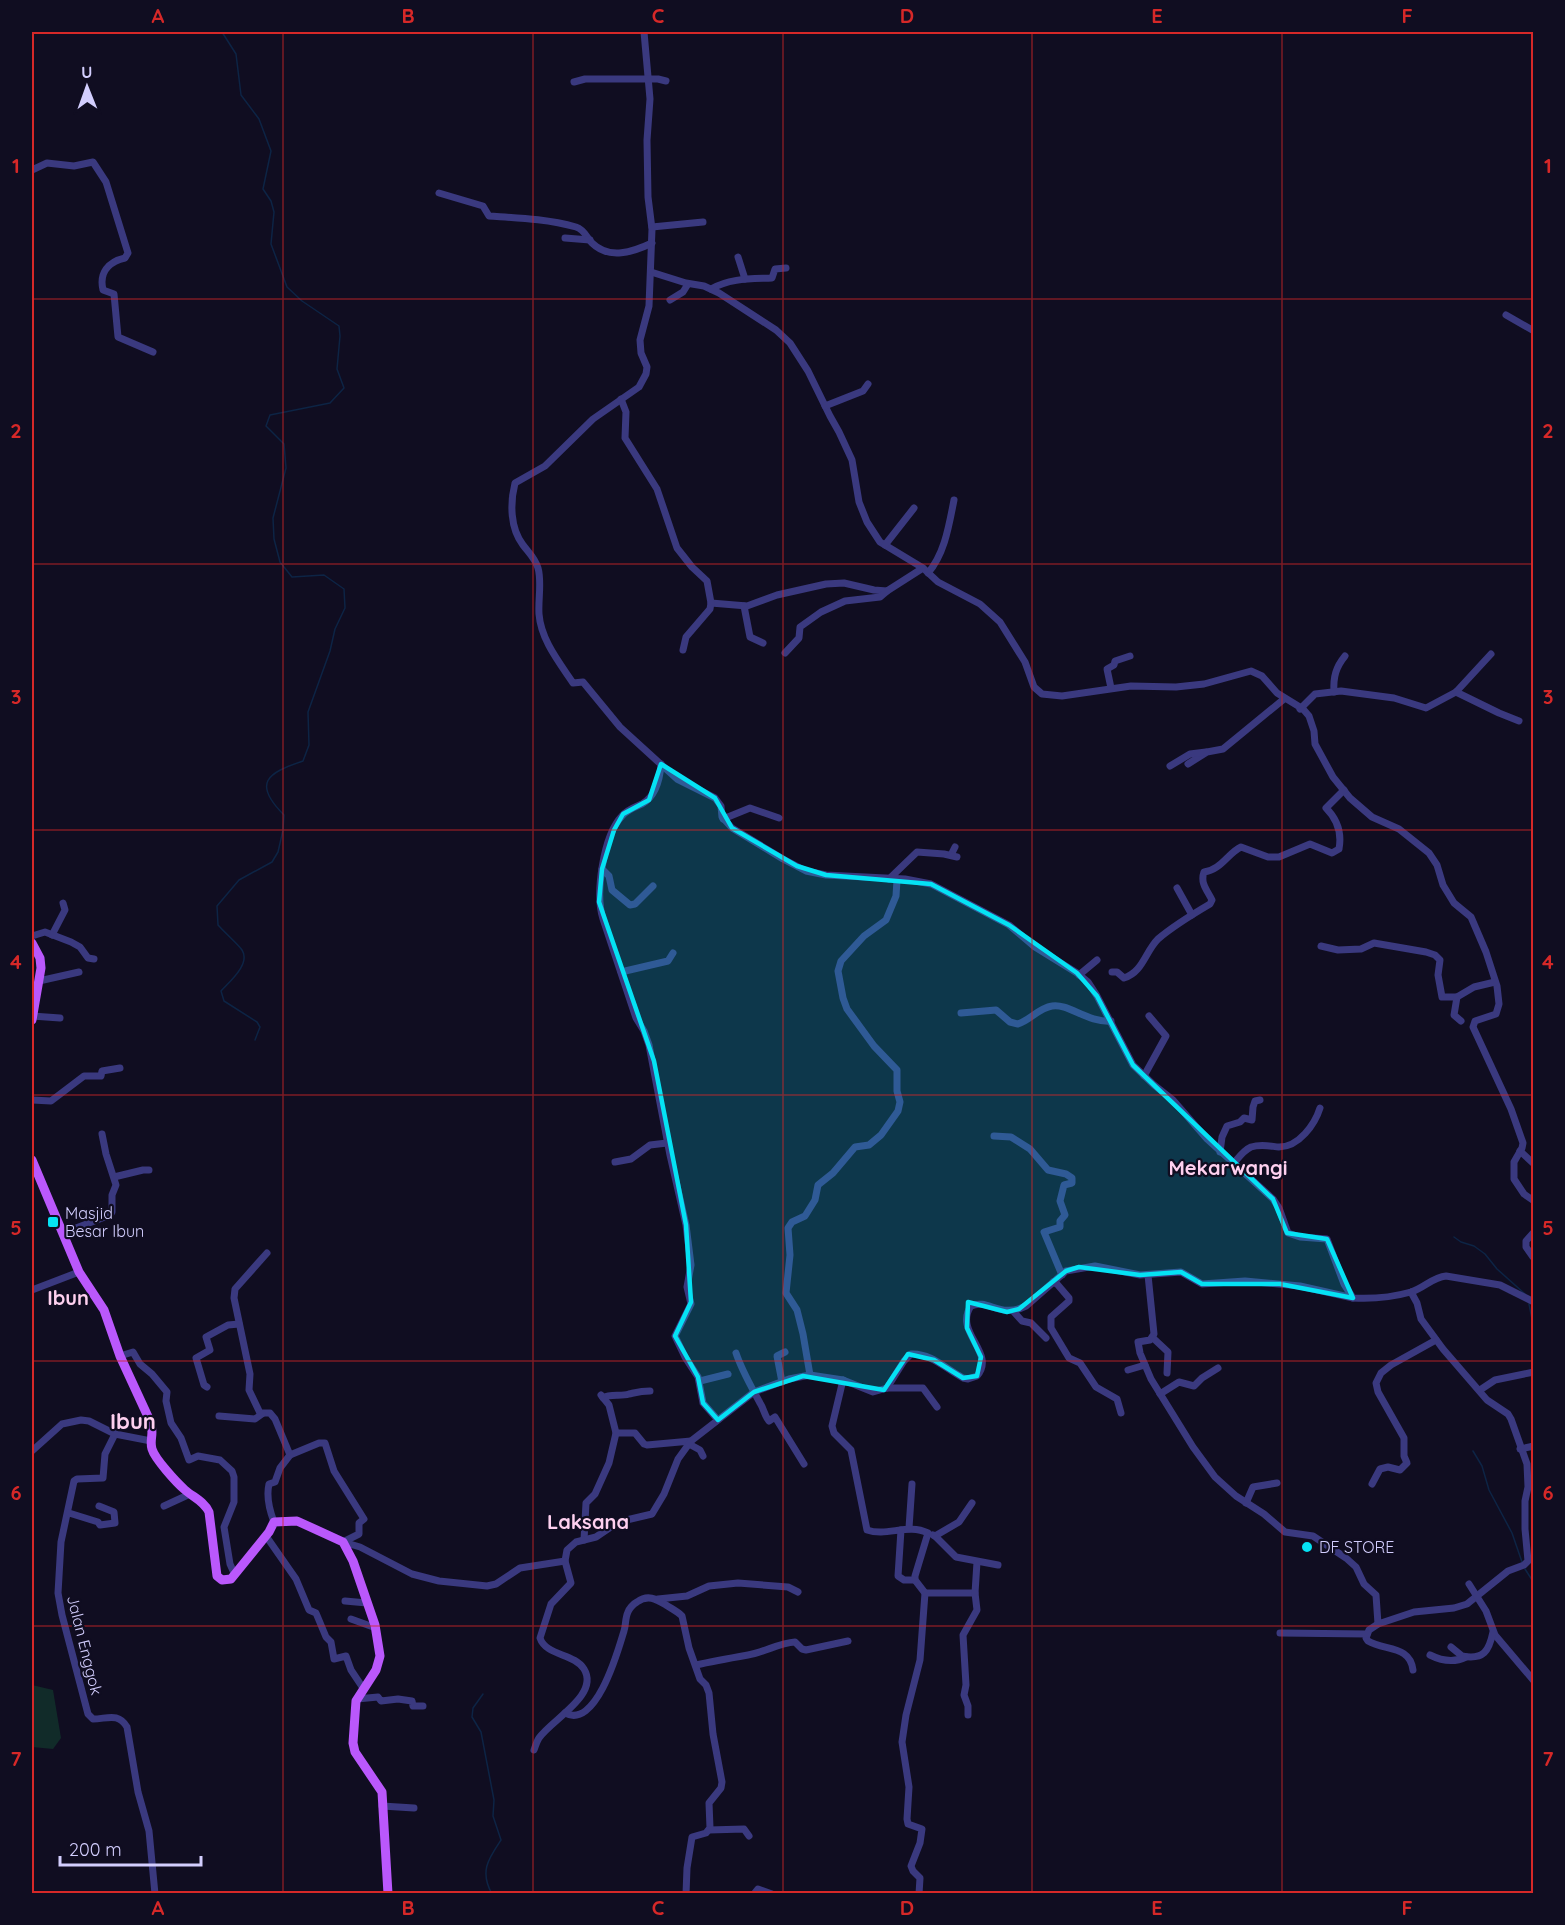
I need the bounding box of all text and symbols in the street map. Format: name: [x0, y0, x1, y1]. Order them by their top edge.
text: A: [152, 3, 165, 28]
text: B: [401, 3, 415, 28]
text: C: [652, 3, 665, 28]
text: D: [900, 3, 914, 28]
text: E: [1151, 3, 1163, 28]
text: F: [1401, 3, 1413, 28]
north arrow: [57, 57, 117, 117]
text: U: [81, 62, 93, 82]
text: 1: [12, 153, 20, 178]
text: 1: [1544, 153, 1552, 178]
text: 2: [10, 418, 22, 443]
text: 2: [1542, 418, 1554, 443]
text: 3: [11, 684, 21, 709]
text: 3: [1543, 684, 1553, 709]
text: 4: [10, 949, 22, 974]
text: 4: [1542, 949, 1554, 974]
district label: Mekarwangi: [1168, 1155, 1288, 1180]
place label: Masjid Besar Ibun: [65, 1203, 144, 1241]
text: 5: [10, 1215, 22, 1240]
marker: Masjid Besar Ibun: [46, 1215, 60, 1229]
text: 5: [1542, 1215, 1554, 1240]
district label: Ibun: [47, 1285, 89, 1310]
district label: Ibun: [110, 1407, 156, 1435]
text: 6: [10, 1480, 22, 1505]
text: 6: [1542, 1480, 1554, 1505]
district label: Laksana: [547, 1509, 629, 1534]
place label: DF STORE: [1319, 1537, 1394, 1557]
marker: DF STORE: [1300, 1540, 1314, 1554]
street label: Jalan Enggok: [63, 1593, 107, 1697]
text: 7: [11, 1746, 22, 1771]
text: 7: [1543, 1746, 1554, 1771]
scale bar: [60, 1829, 201, 1867]
text: 200 m: [69, 1838, 122, 1861]
text: A: [152, 1895, 165, 1920]
text: B: [401, 1895, 415, 1920]
text: C: [652, 1895, 665, 1920]
text: D: [900, 1895, 914, 1920]
text: E: [1151, 1895, 1163, 1920]
text: F: [1401, 1895, 1413, 1920]

